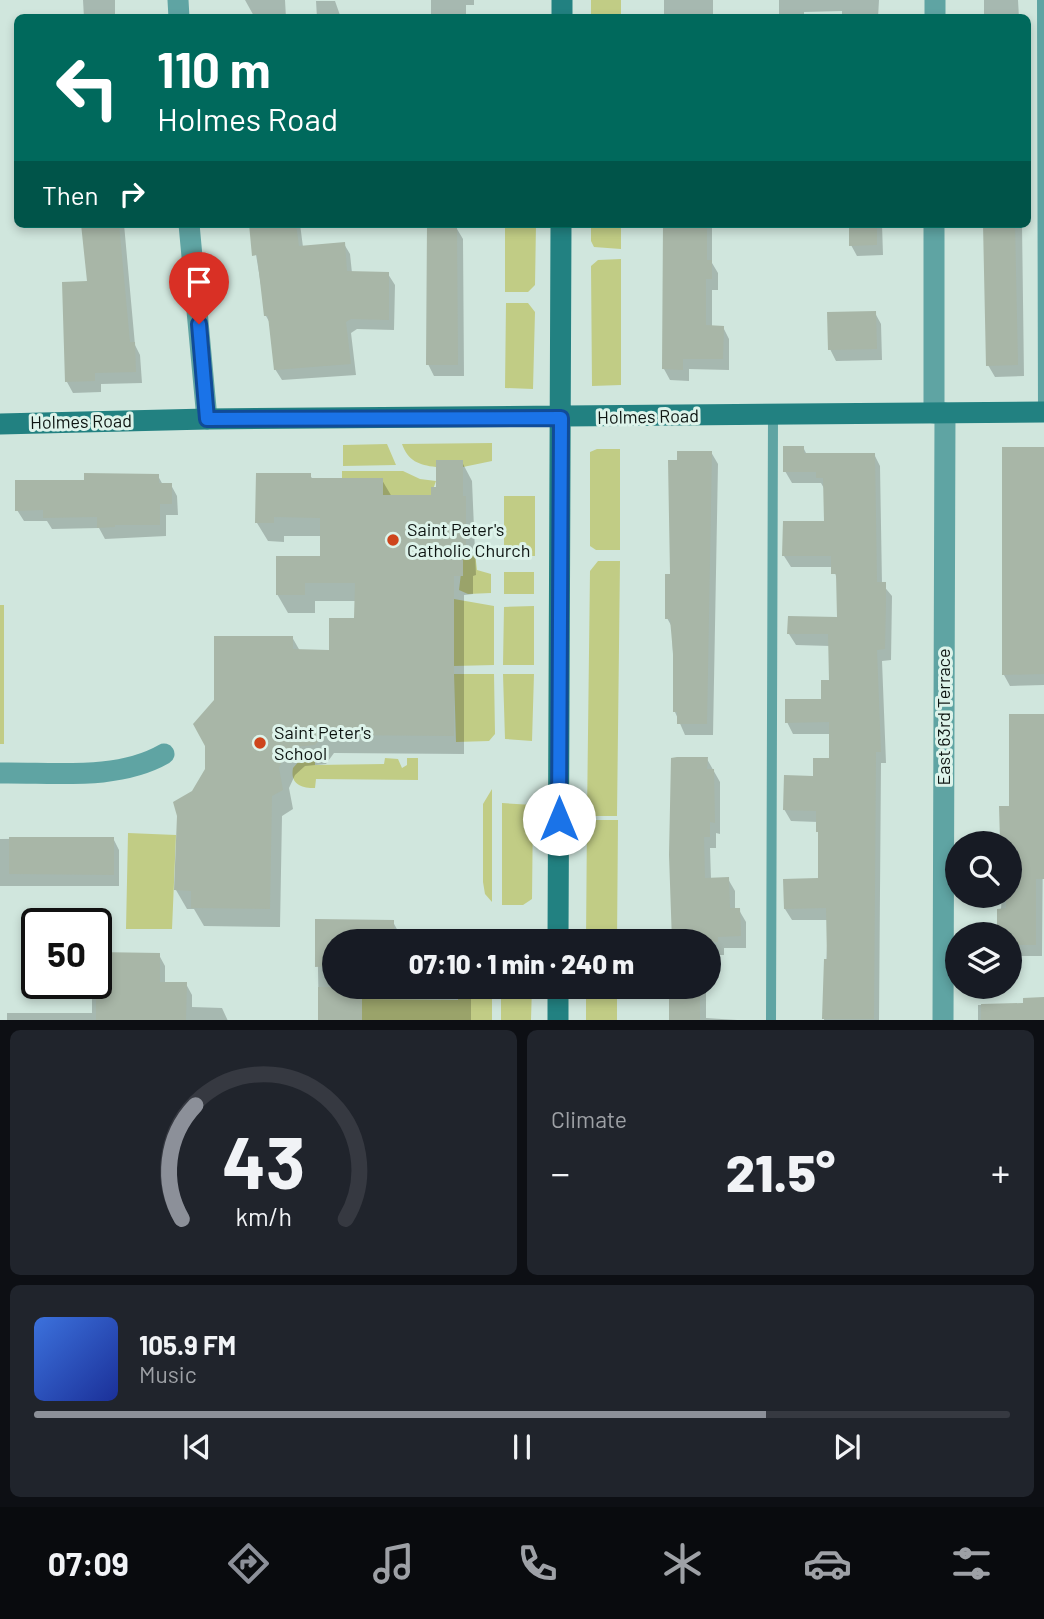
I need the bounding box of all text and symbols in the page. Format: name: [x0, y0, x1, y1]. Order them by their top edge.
text: 110 m: [157, 39, 271, 98]
icon: left: [42, 42, 133, 133]
text: Holmes Road: [157, 99, 338, 137]
icon: right: [113, 175, 151, 213]
text: Then: [42, 179, 99, 210]
pin: [169, 252, 229, 324]
icon: arrive: [180, 263, 218, 301]
street label: Holmes Road: [597, 404, 699, 428]
street label: Holmes Road: [30, 409, 132, 433]
place label: Saint Peter's Catholic Church: [407, 518, 530, 561]
marker: Saint Peter's Catholic Church: [385, 532, 401, 548]
street label: East 63rd Terrace: [932, 648, 954, 786]
place label: Saint Peter's School: [274, 721, 371, 764]
marker: Saint Peter's School: [252, 735, 268, 751]
position arrow: [522, 782, 596, 856]
map controls: [945, 831, 1022, 999]
button: search: [945, 831, 1022, 908]
speed limit sign: 50: [21, 908, 112, 999]
button: layers: [945, 922, 1022, 999]
text: 07:10 · 1 min · 240 m: [409, 948, 634, 979]
text: Climate: [551, 1105, 627, 1133]
text: 43: [222, 1116, 305, 1204]
text: 21.5°: [726, 1140, 835, 1202]
text: −: [551, 1149, 570, 1195]
text: +: [991, 1149, 1010, 1195]
text: km/h: [235, 1200, 292, 1230]
text: 105.9 FM: [139, 1329, 236, 1360]
text: Music: [139, 1360, 197, 1388]
icon: previous: [178, 1428, 216, 1466]
icon: pause: [503, 1428, 541, 1466]
icon: next: [828, 1428, 866, 1466]
icon: directions: [224, 1539, 273, 1588]
icon: music: [369, 1539, 418, 1588]
icon: phone: [513, 1539, 562, 1588]
icon: climate: [658, 1539, 707, 1588]
icon: car: [803, 1539, 852, 1588]
icon: filters: [947, 1539, 996, 1588]
text: 07:09: [48, 1544, 129, 1582]

